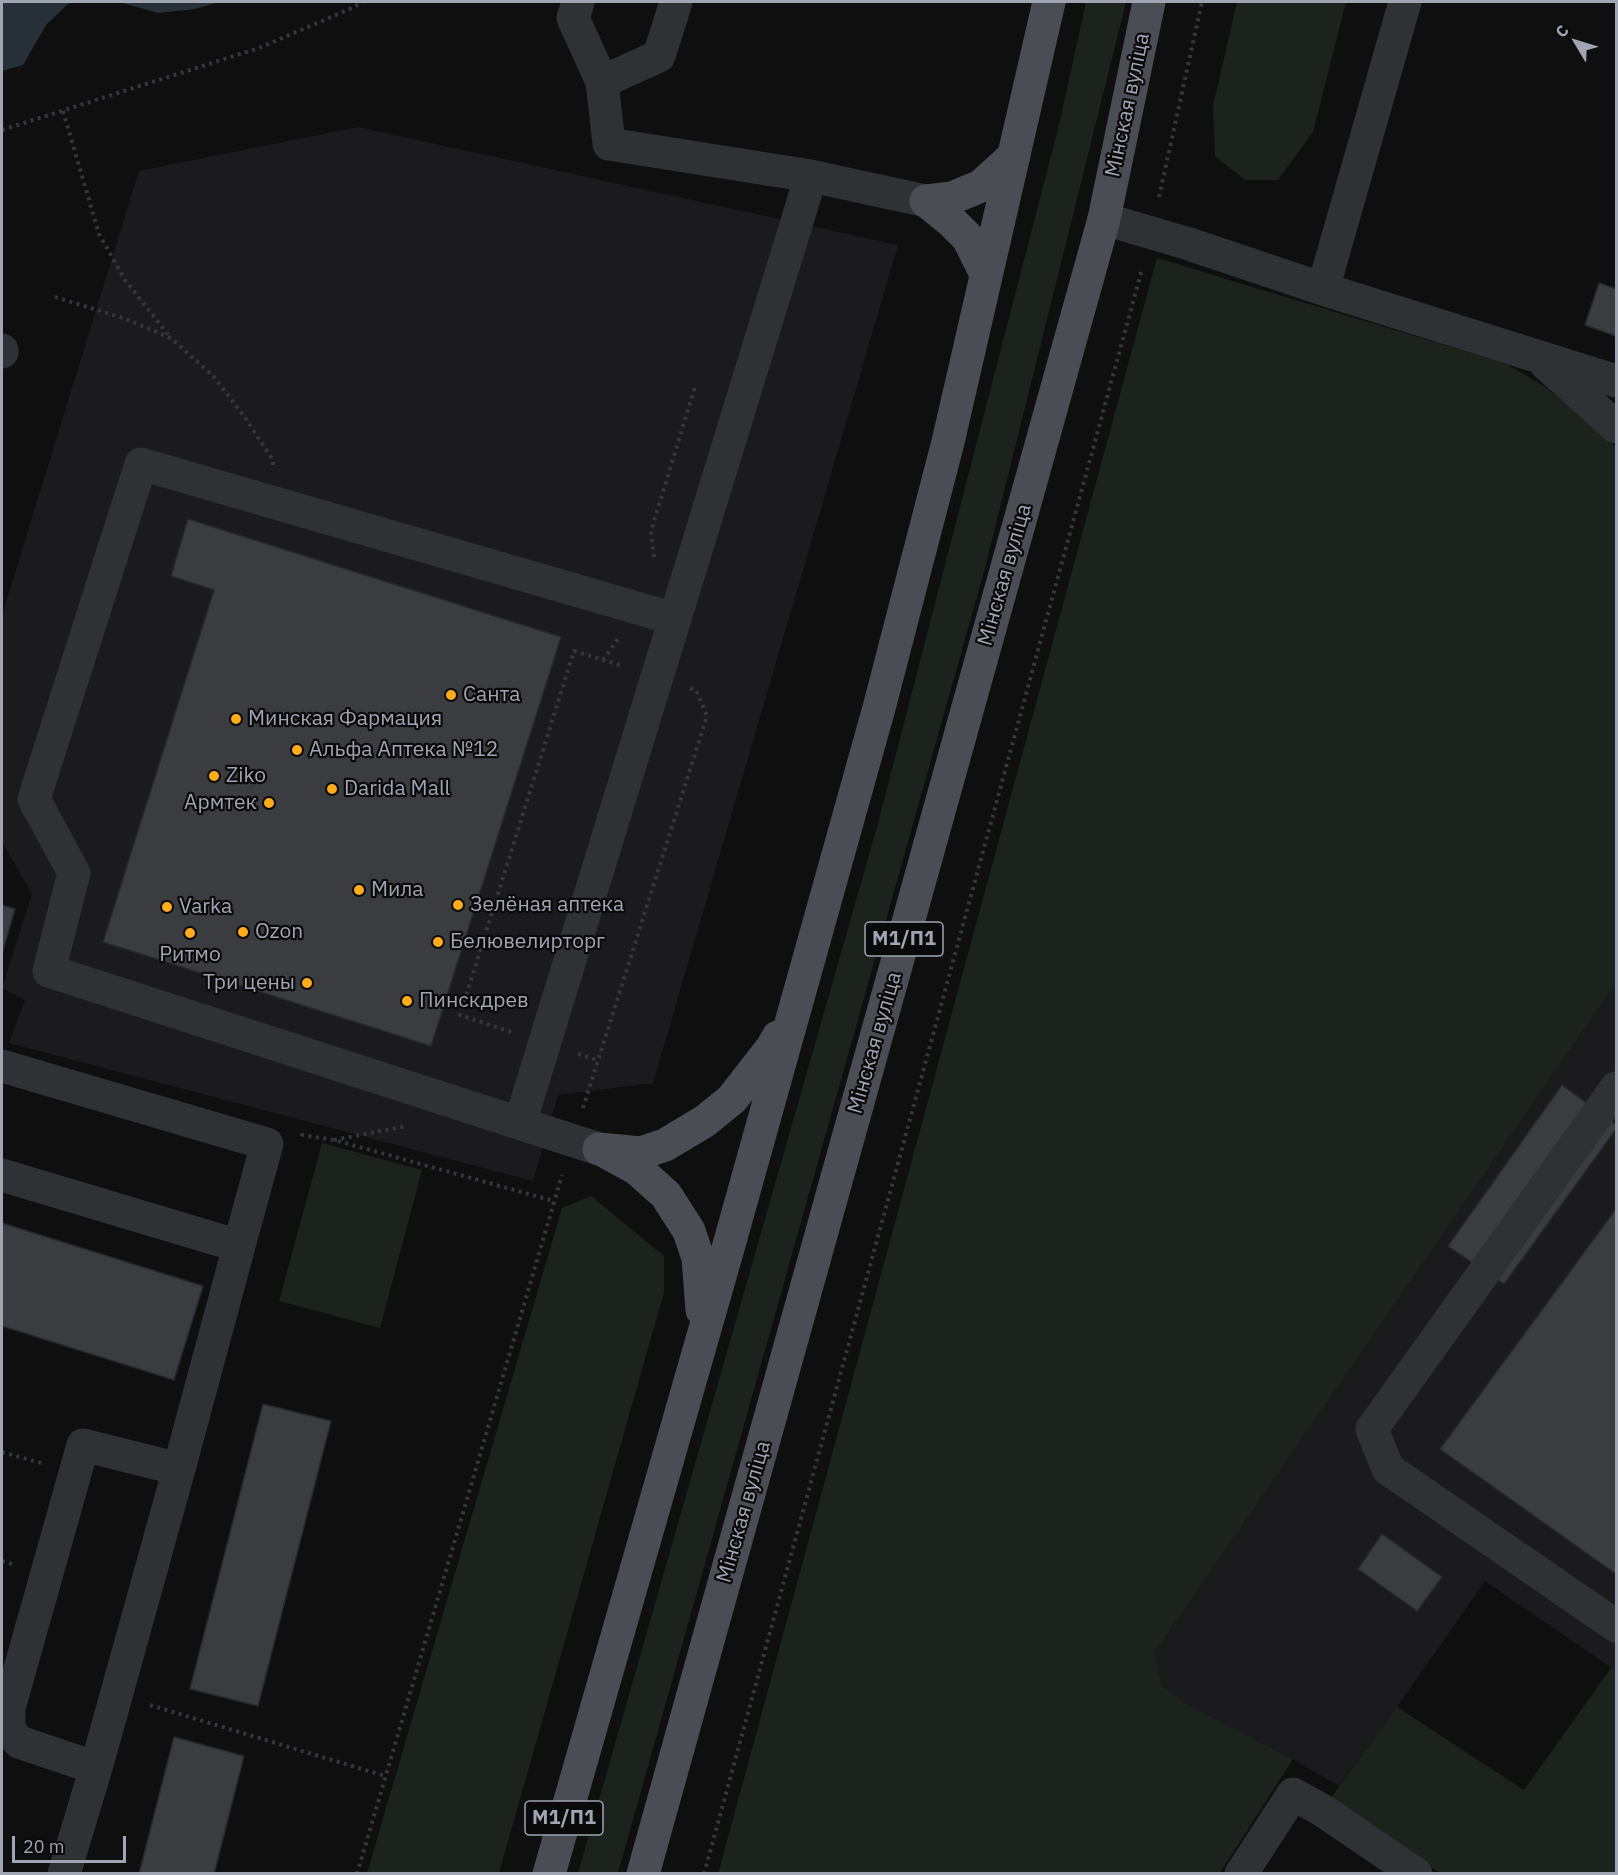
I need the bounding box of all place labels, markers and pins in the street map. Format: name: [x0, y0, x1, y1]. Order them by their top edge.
place label: Санта: [463, 682, 520, 708]
marker: Санта: [444, 688, 458, 702]
place label: Минская Фармация: [248, 706, 442, 732]
marker: Минская Фармация: [229, 712, 243, 726]
place label: Альфа Аптека №12: [309, 737, 498, 763]
marker: Альфа Аптека №12: [290, 743, 304, 757]
place label: Ziko: [226, 763, 266, 789]
marker: Ziko: [207, 769, 221, 783]
place label: Darida Mall: [344, 776, 450, 802]
marker: Darida Mall: [325, 782, 339, 796]
place label: Армтек: [184, 790, 257, 816]
marker: Армтек: [262, 796, 276, 810]
place label: Мила: [371, 877, 423, 903]
marker: Мила: [352, 883, 366, 897]
place label: Зелёная аптека: [470, 892, 624, 918]
place label: Varka: [179, 894, 232, 920]
marker: Зелёная аптека: [451, 898, 465, 912]
marker: Varka: [160, 900, 174, 914]
place label: Ozon: [255, 919, 303, 945]
marker: Ozon: [236, 925, 250, 939]
marker: Ритмо: [183, 926, 197, 940]
place label: Белювелирторг: [450, 929, 605, 955]
marker: Белювелирторг: [431, 935, 445, 949]
place label: Ритмо: [159, 942, 221, 968]
place label: Три цены: [203, 970, 295, 996]
marker: Три цены: [300, 976, 314, 990]
place label: Пинскдрев: [419, 988, 529, 1014]
marker: Пинскдрев: [400, 994, 414, 1008]

